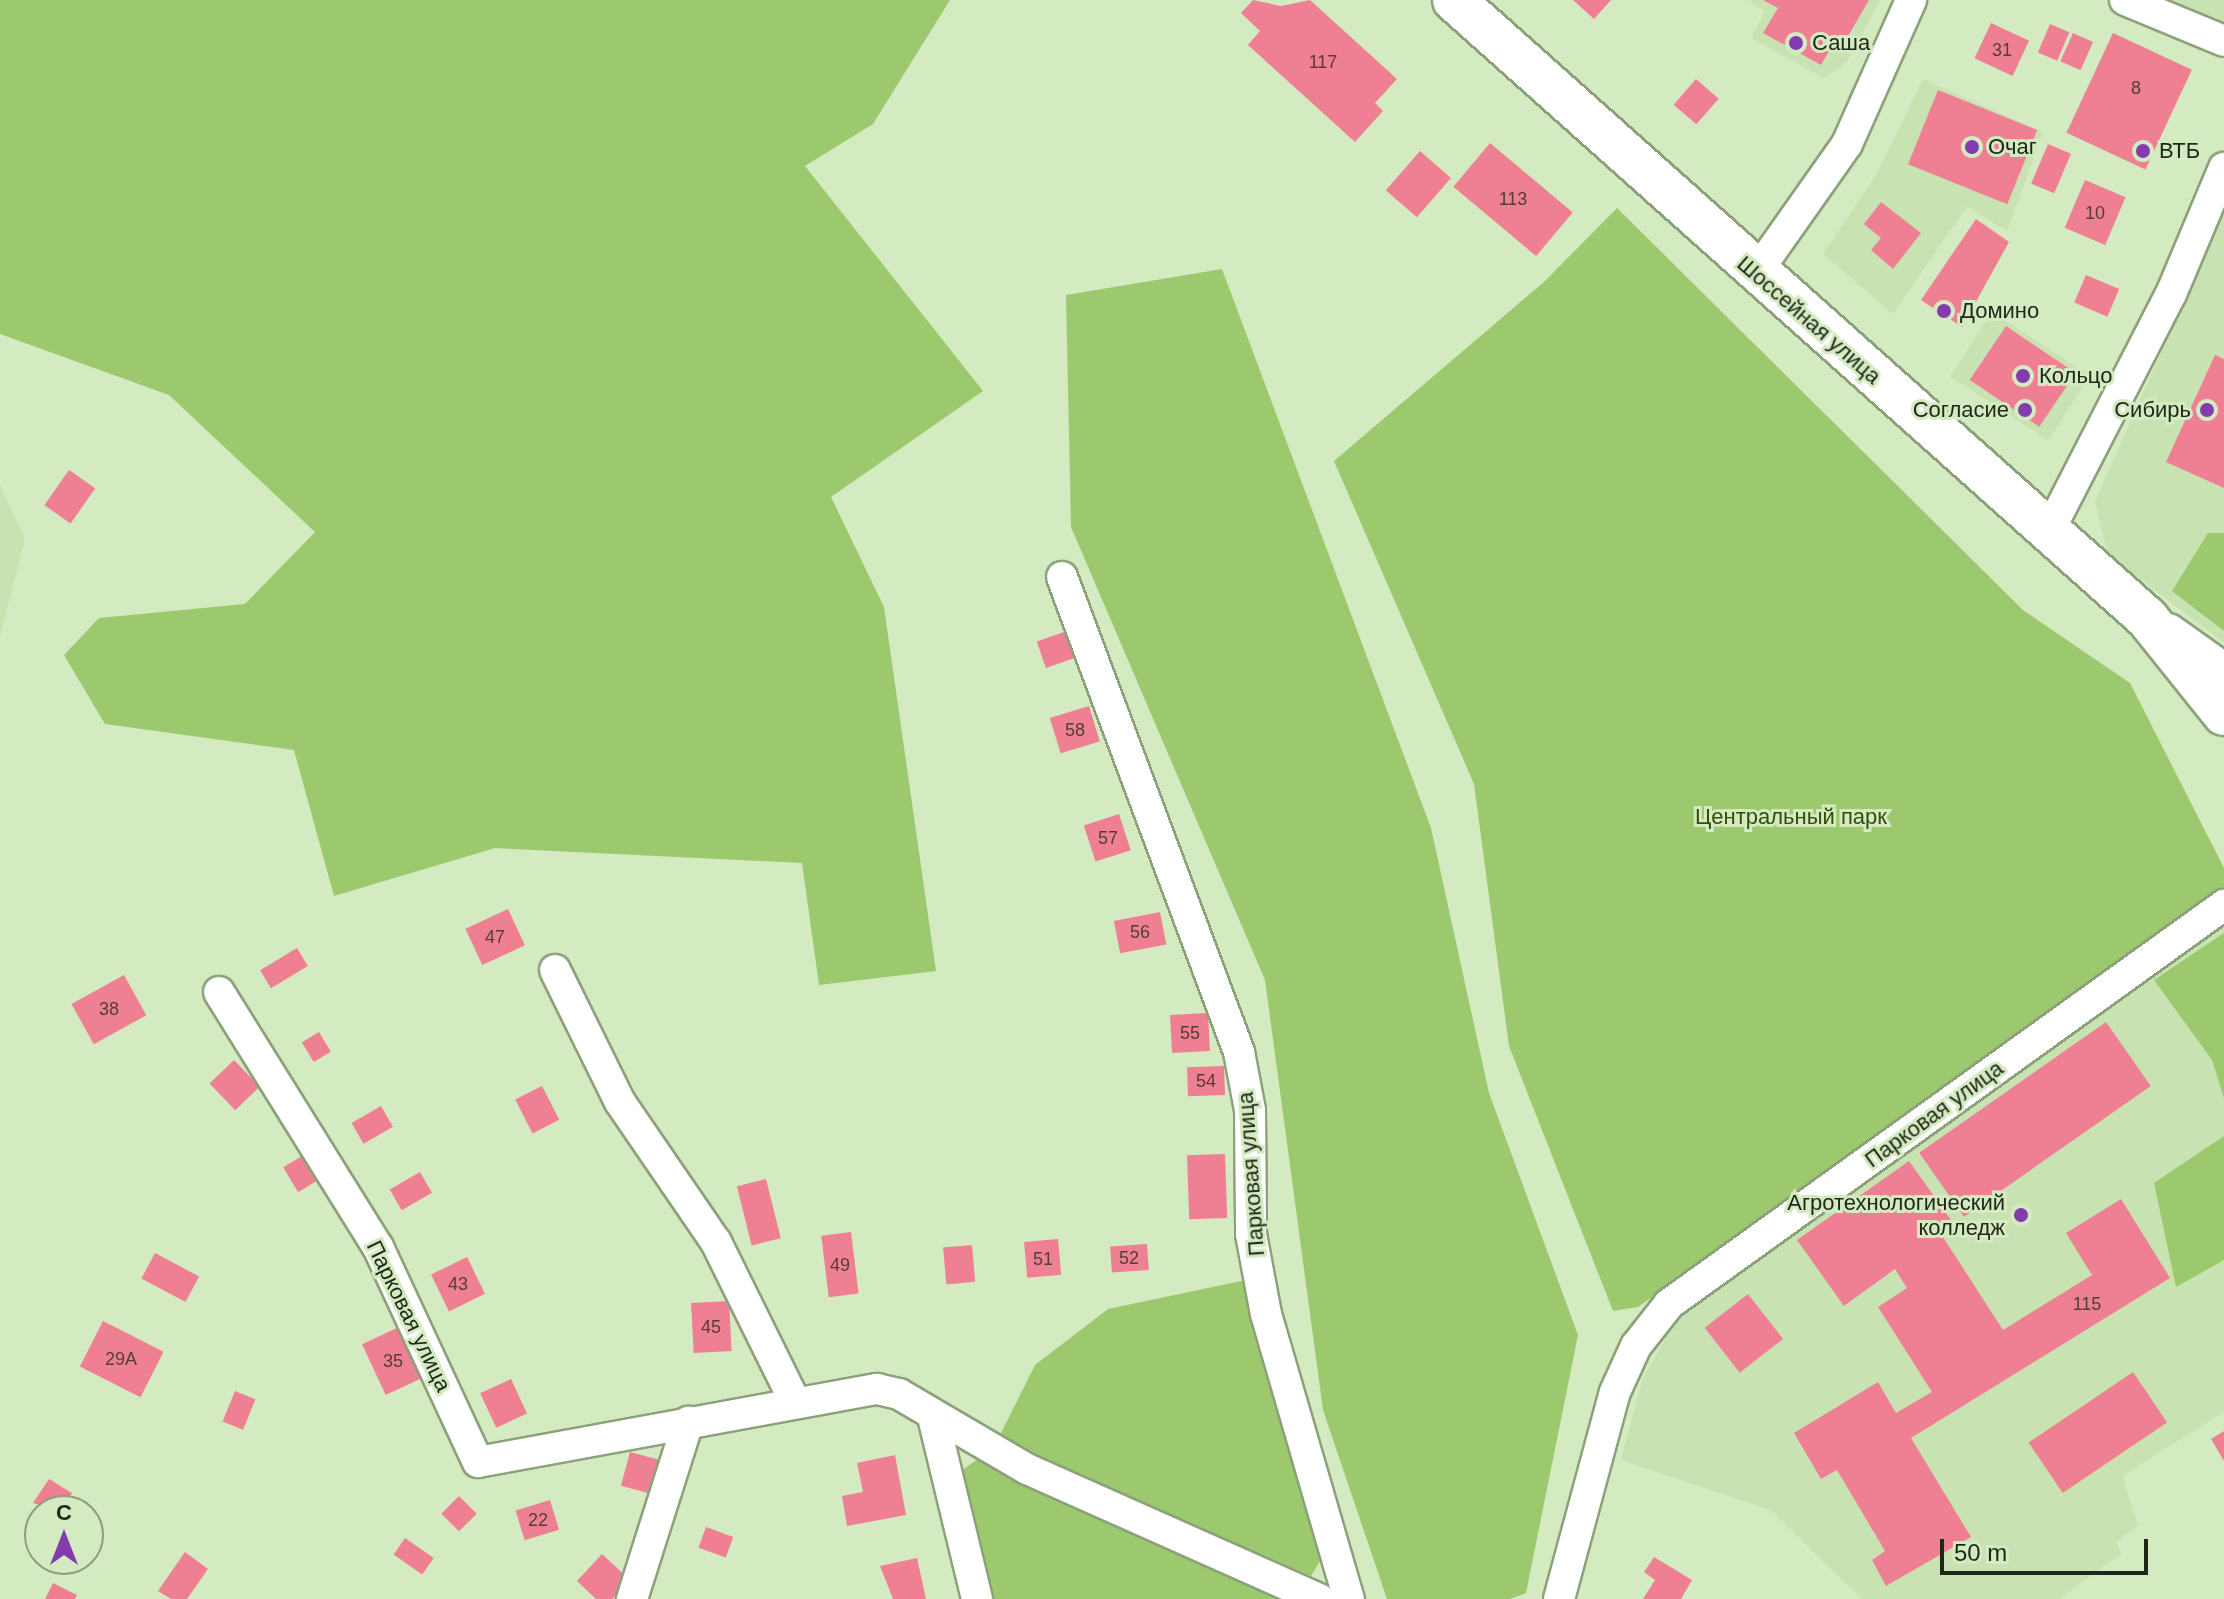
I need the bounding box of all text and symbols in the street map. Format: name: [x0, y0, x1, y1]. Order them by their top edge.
place label: Саша: [1812, 30, 1870, 56]
marker: Саша: [1787, 34, 1805, 52]
house number: 31: [1992, 39, 2012, 61]
house number: 117: [1309, 51, 1337, 73]
house number: 8: [2131, 77, 2141, 99]
place label: Очаг: [1988, 134, 2037, 160]
marker: Очаг: [1963, 138, 1981, 156]
place label: ВТБ: [2159, 138, 2200, 164]
marker: ВТБ: [2134, 142, 2152, 160]
house number: 113: [1499, 188, 1527, 210]
house number: 10: [2085, 202, 2105, 224]
street label: Шоссейная улица: [1732, 250, 1886, 390]
place label: Домино: [1960, 298, 2039, 324]
marker: Домино: [1935, 302, 1953, 320]
place label: Кольцо: [2039, 363, 2112, 389]
marker: Кольцо: [2014, 367, 2032, 385]
place label: Согласие: [1913, 397, 2009, 423]
place label: Сибирь: [2114, 397, 2191, 423]
marker: Согласие: [2016, 401, 2034, 419]
marker: Сибирь: [2198, 401, 2216, 419]
house number: 58: [1065, 719, 1085, 741]
park label: Центральный парк: [1695, 804, 1887, 830]
house number: 57: [1098, 827, 1118, 849]
house number: 56: [1130, 921, 1150, 943]
house number: 47: [485, 926, 505, 948]
house number: 38: [99, 998, 119, 1020]
house number: 55: [1180, 1022, 1200, 1044]
street label: Парковая улица: [1860, 1055, 2008, 1173]
house number: 54: [1196, 1070, 1216, 1092]
street label: Парковая улица: [1232, 1091, 1270, 1257]
place label: Агротехнологический колледж: [1787, 1189, 2005, 1240]
marker: Агротехнологический колледж: [2012, 1206, 2030, 1224]
street label: Парковая улица: [361, 1236, 457, 1396]
house number: 52: [1119, 1247, 1139, 1269]
house number: 51: [1033, 1248, 1053, 1270]
house number: 49: [830, 1254, 850, 1276]
house number: 43: [448, 1273, 468, 1295]
house number: 115: [2073, 1293, 2101, 1315]
house number: 45: [701, 1316, 721, 1338]
house number: 29А: [105, 1348, 137, 1370]
house number: 35: [383, 1350, 403, 1372]
north arrow: [24, 1495, 104, 1575]
text: С: [56, 1500, 72, 1525]
house number: 22: [528, 1509, 548, 1531]
scale bar: [1944, 1523, 2152, 1573]
text: 50 m: [1954, 1539, 2007, 1566]

